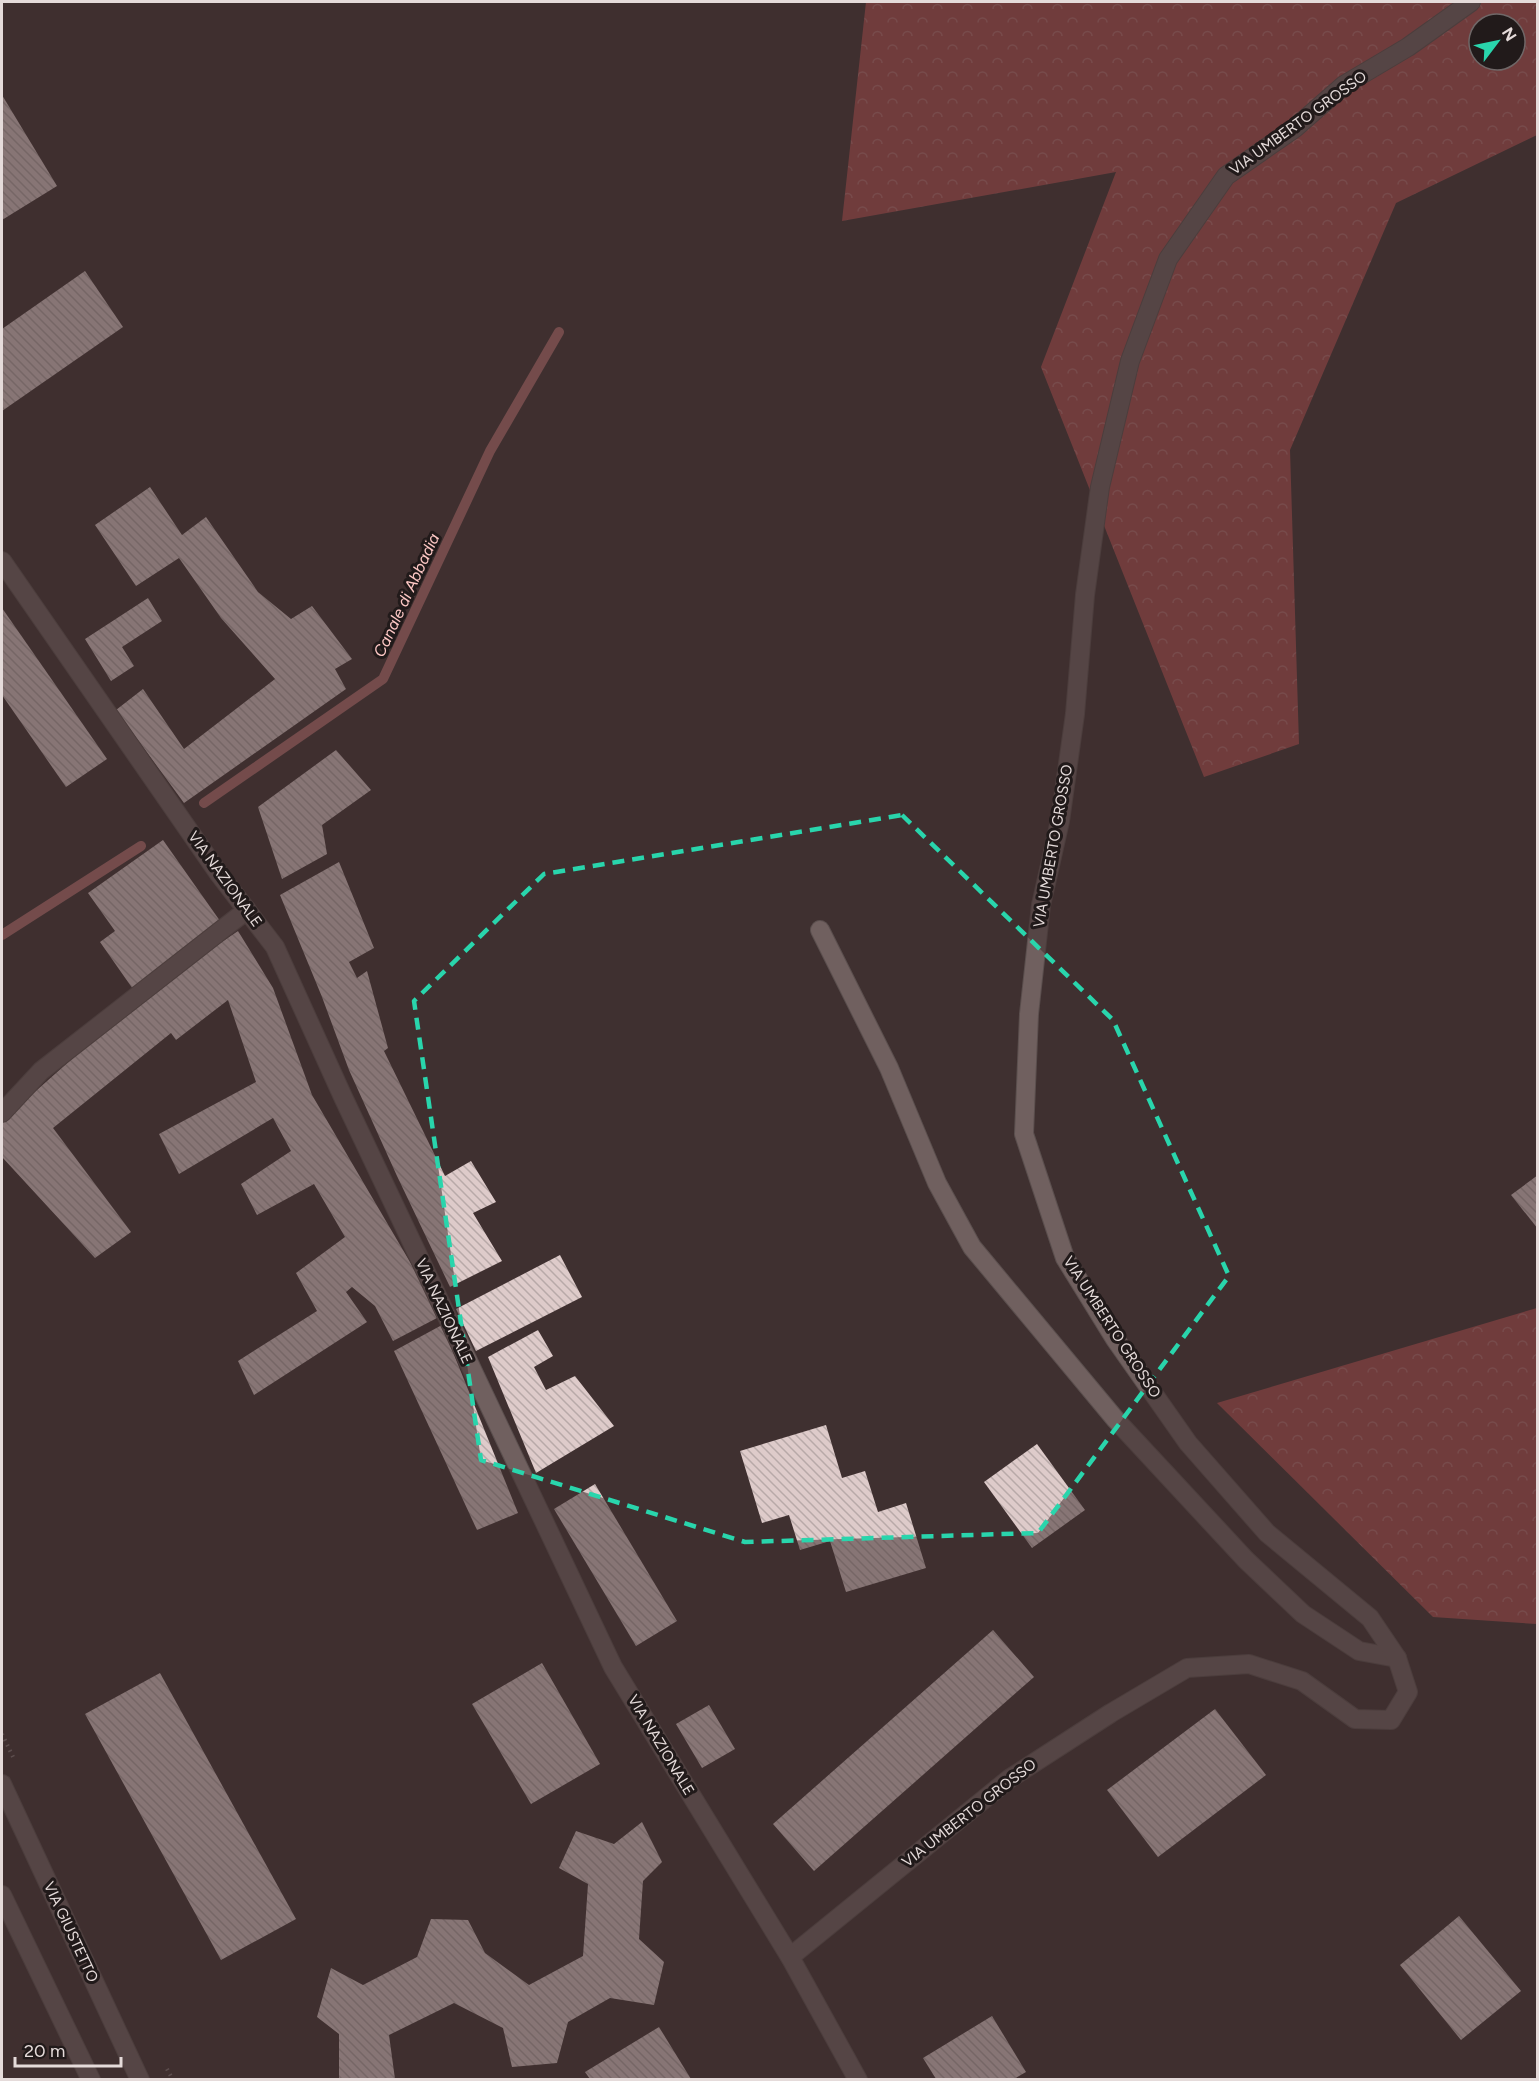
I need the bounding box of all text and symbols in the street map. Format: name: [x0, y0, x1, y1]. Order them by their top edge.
north arrow: [1467, 12, 1527, 72]
text: N: [1498, 24, 1521, 45]
street label: VIA UMBERTO GROSSO: [1226, 67, 1370, 179]
water label: Canale di Abbadia: [369, 530, 443, 660]
street label: VIA UMBERTO GROSSO: [1030, 763, 1076, 929]
street label: VIA NAZIONALE: [184, 828, 266, 930]
street label: VIA UMBERTO GROSSO: [1059, 1253, 1165, 1401]
street label: VIA NAZIONALE: [412, 1256, 476, 1366]
street label: VIA NAZIONALE: [624, 1692, 698, 1798]
street label: VIA UMBERTO GROSSO: [898, 1755, 1040, 1871]
street label: VIA GIUSTETTO: [40, 1879, 102, 1985]
scale bar: [15, 2030, 122, 2068]
text: 20 m: [24, 2040, 65, 2062]

